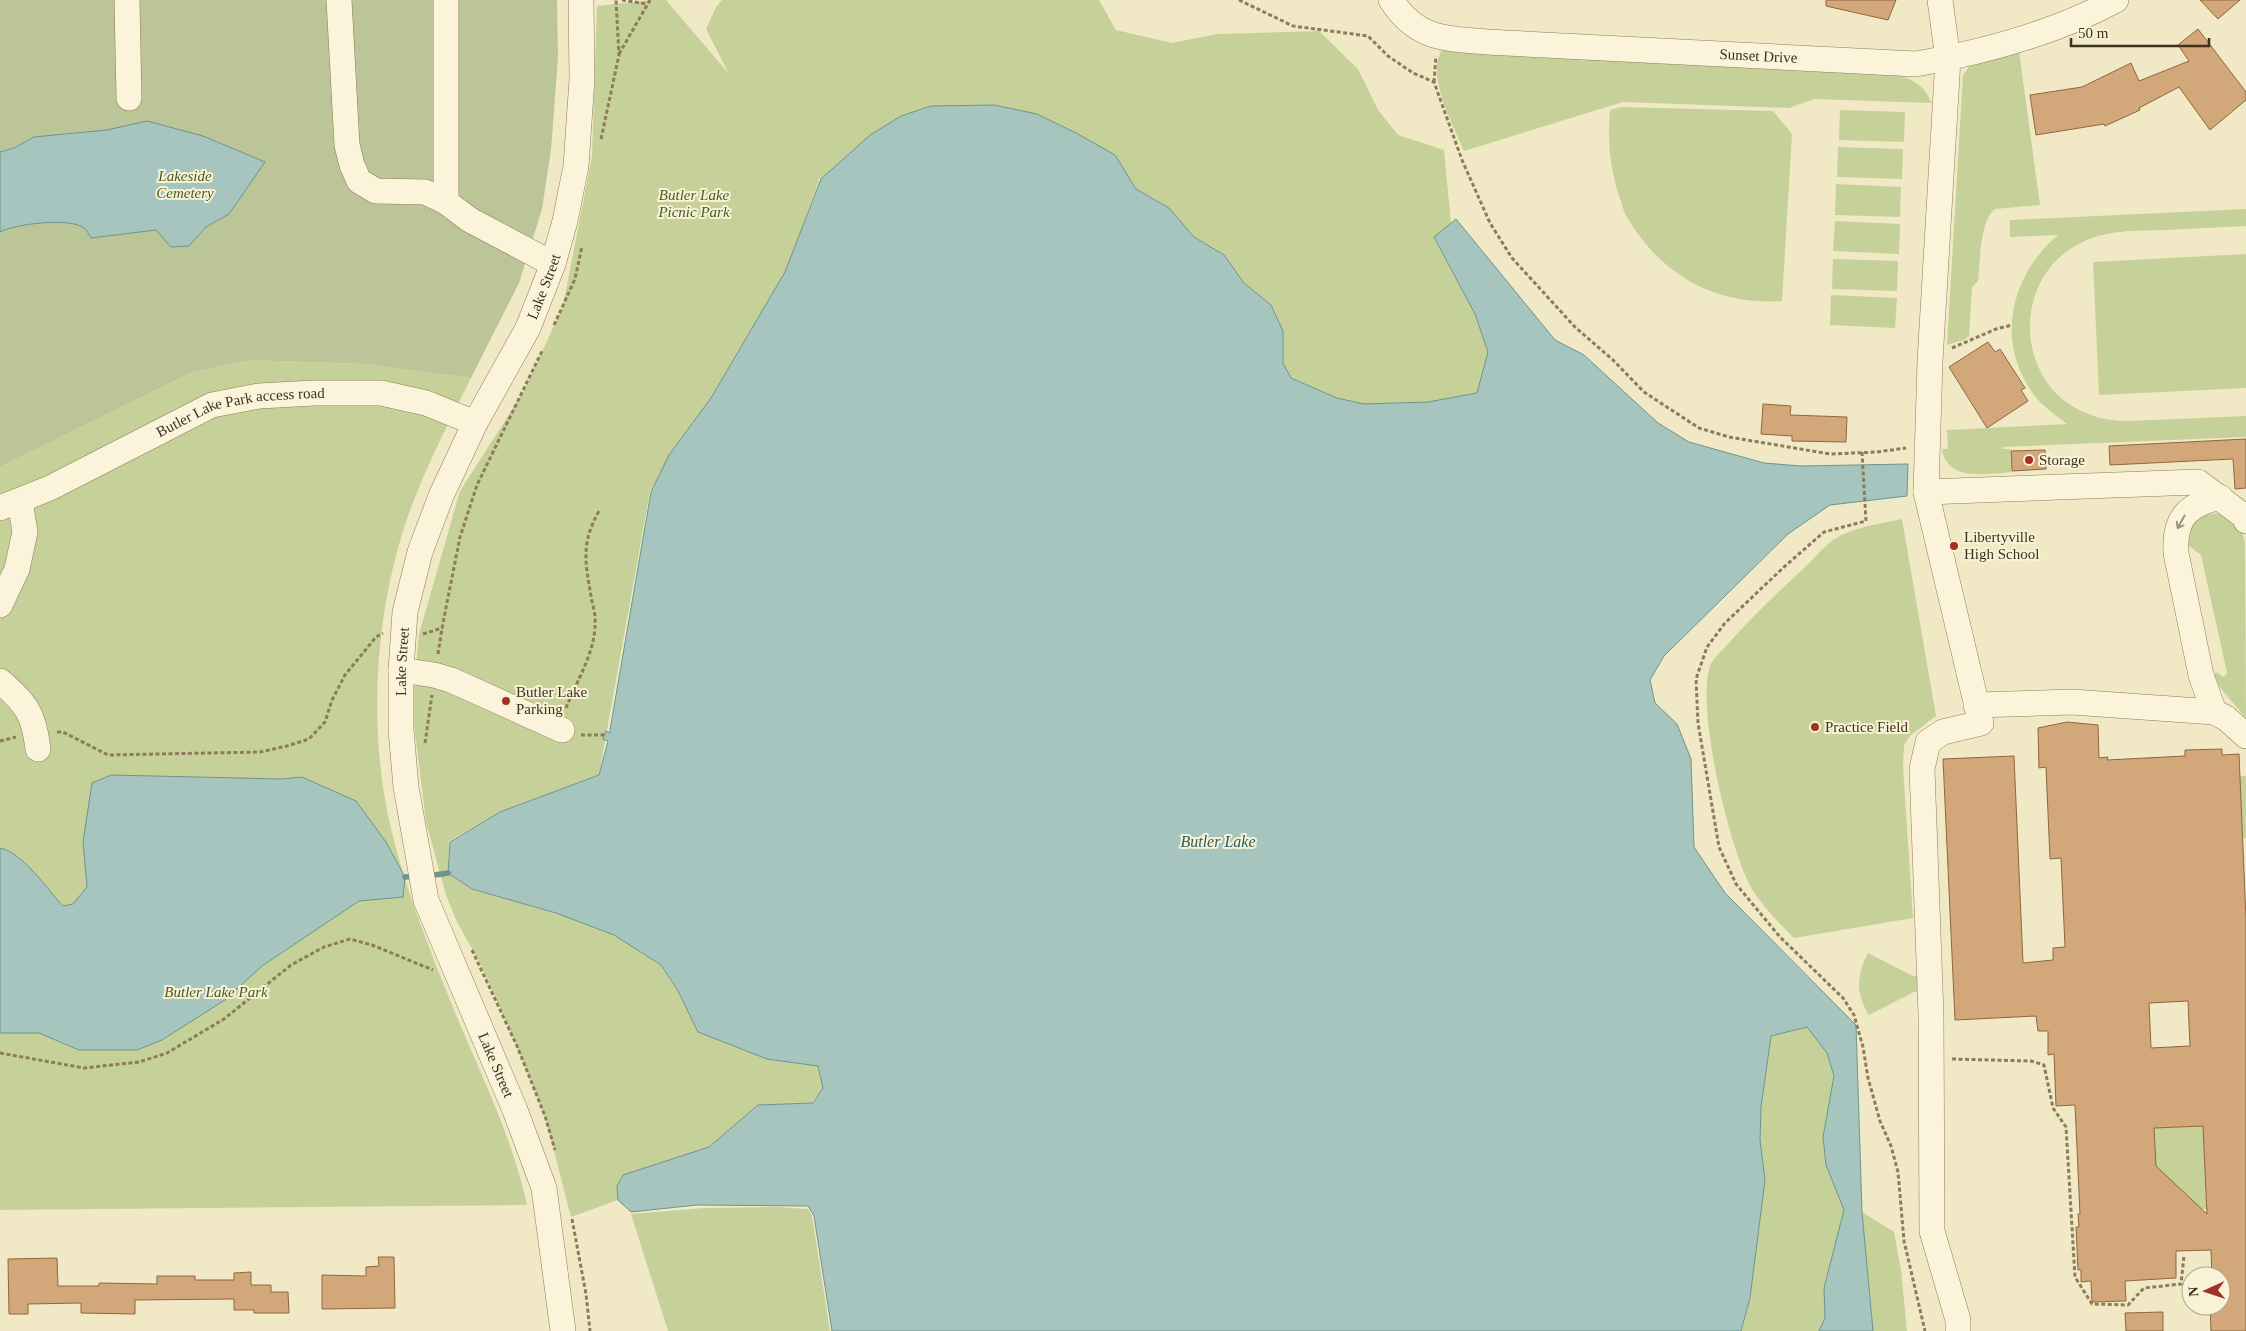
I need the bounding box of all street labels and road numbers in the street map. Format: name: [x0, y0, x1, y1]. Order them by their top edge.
street label: Sunset Drive: [1719, 46, 1798, 66]
street label: Lake Street: [524, 251, 564, 322]
street label: Butler Lake Park access road: [154, 385, 325, 440]
street label: Lake Street: [393, 626, 412, 696]
street label: Lake Street: [475, 1030, 517, 1101]

